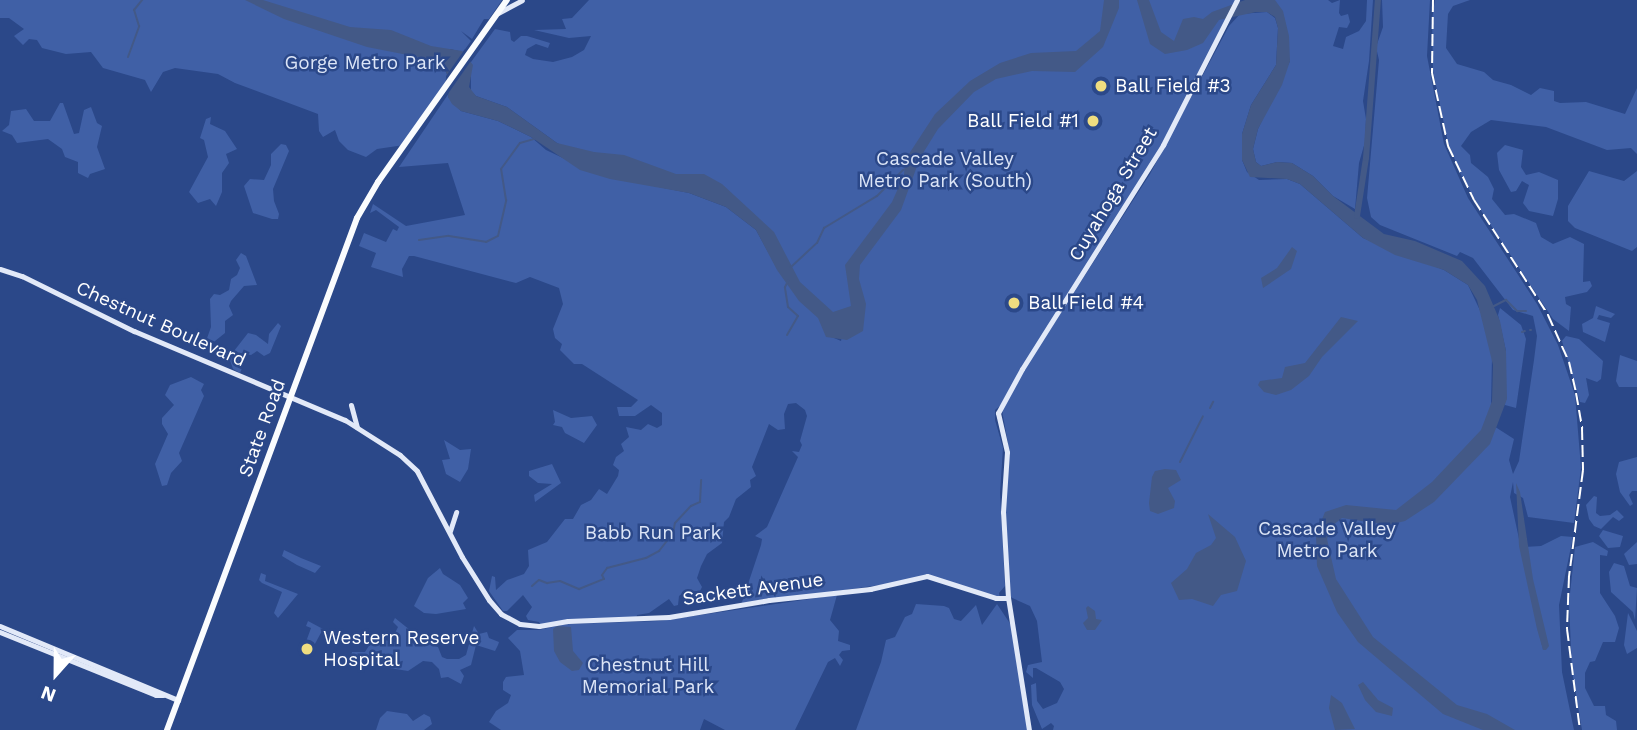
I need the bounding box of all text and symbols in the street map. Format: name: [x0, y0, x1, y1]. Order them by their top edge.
park label: Gorge Metro Park: [285, 52, 445, 74]
place label: Ball Field #3: [1115, 75, 1231, 97]
marker: Ball Field #3: [1093, 78, 1109, 94]
place label: Ball Field #1: [966, 110, 1079, 132]
marker: Ball Field #1: [1085, 113, 1101, 129]
street label: Cuyahoga Street: [1064, 123, 1162, 265]
park label: Cascade Valley Metro Park (South): [858, 148, 1032, 192]
street label: Chestnut Boulevard: [73, 276, 249, 372]
place label: Ball Field #4: [1028, 292, 1145, 314]
marker: Ball Field #4: [1006, 295, 1022, 311]
street label: State Road: [234, 376, 290, 480]
park label: Cascade Valley Metro Park: [1258, 518, 1396, 562]
park label: Babb Run Park: [585, 522, 721, 544]
street label: Sackett Avenue: [681, 568, 825, 610]
place label: Western Reserve Hospital: [323, 627, 479, 671]
north arrow: [21, 639, 91, 709]
marker: Western Reserve Hospital: [297, 639, 317, 659]
park label: Chestnut Hill Memorial Park: [581, 654, 715, 698]
text: N: [38, 681, 59, 707]

